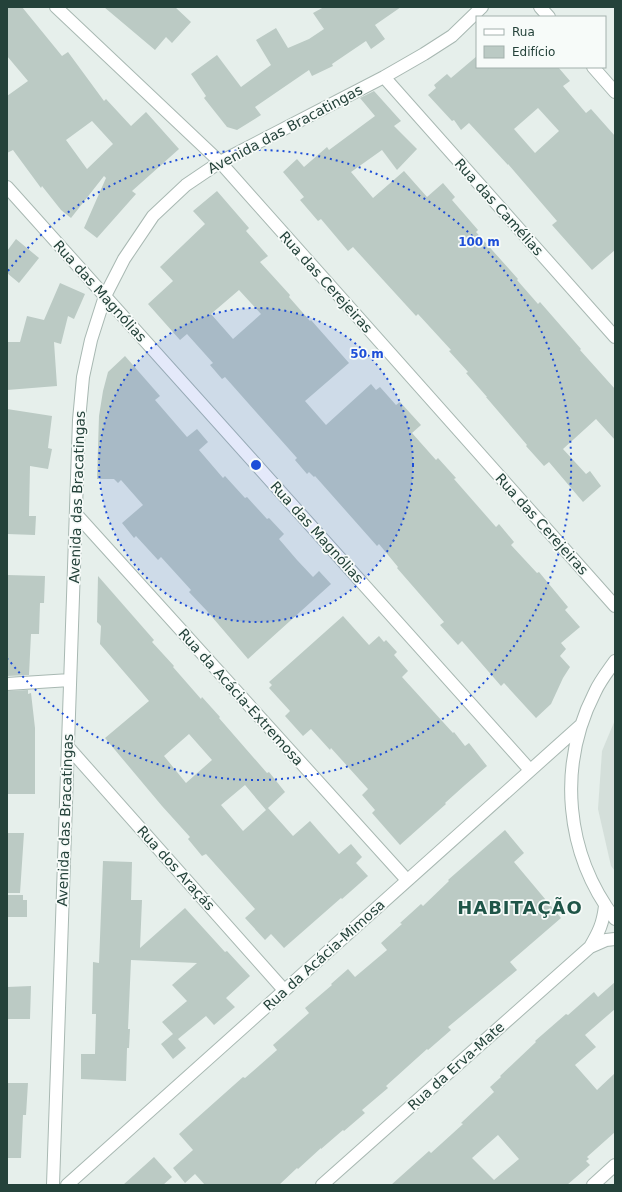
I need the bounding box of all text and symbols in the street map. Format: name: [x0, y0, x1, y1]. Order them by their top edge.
legend: [476, 16, 606, 68]
text: Rua: [512, 25, 535, 39]
text: Edifício: [512, 45, 555, 59]
street label: Avenida das Bracatingas: [205, 81, 365, 177]
street label: Rua das Camélias: [451, 155, 547, 259]
street label: Rua das Cerejeiras: [276, 228, 376, 336]
text: 100 m: [458, 235, 500, 249]
street label: Rua das Magnólias: [50, 237, 150, 345]
text: 50 m: [350, 347, 384, 361]
street label: Avenida das Bracatingas: [66, 410, 88, 584]
centre of rings: [249, 458, 263, 472]
street label: Rua das Cerejeiras: [492, 470, 592, 578]
street label: Rua das Magnólias: [267, 478, 367, 586]
street label: Rua da Acácia-Extremosa: [175, 625, 307, 769]
street label: Avenida das Bracatingas: [54, 733, 76, 907]
street label: Rua dos Araçás: [134, 823, 218, 913]
street label: Rua da Acácia-Mimosa: [260, 896, 388, 1014]
district label: HABITAÇÃO: [457, 896, 583, 918]
street label: Rua da Erva-Mate: [404, 1019, 508, 1113]

